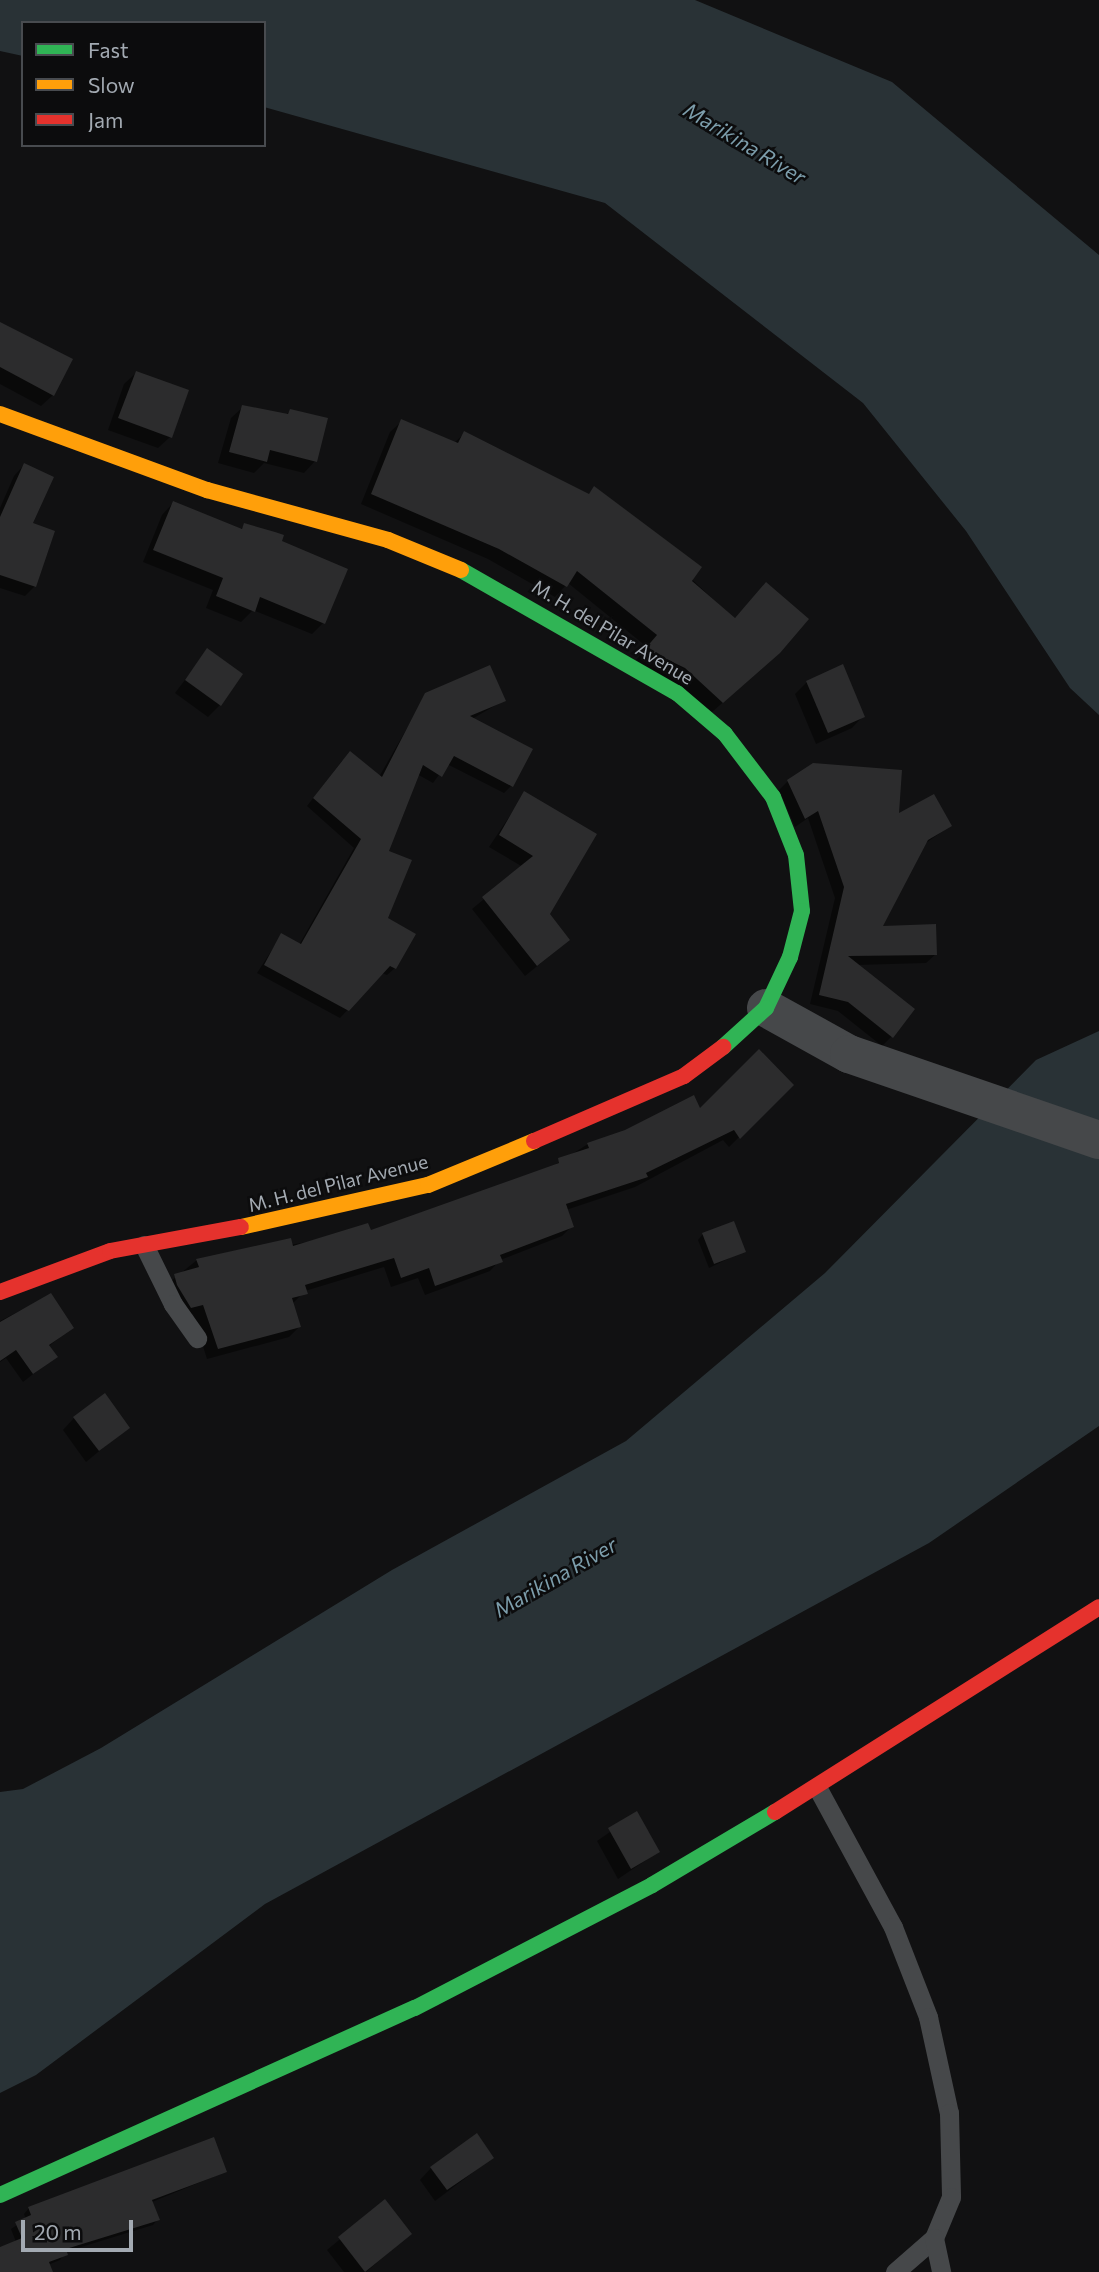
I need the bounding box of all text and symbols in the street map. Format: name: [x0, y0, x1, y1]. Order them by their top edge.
legend: [21, 21, 266, 147]
text: Fast: [88, 37, 129, 62]
text: Slow: [88, 72, 135, 97]
water label: Marikina River: [679, 97, 811, 189]
text: Jam: [88, 107, 123, 132]
street label: M. H. del Pilar Avenue: [528, 575, 698, 689]
street label: M. H. del Pilar Avenue: [246, 1150, 430, 1216]
water label: Marikina River: [489, 1532, 621, 1622]
scale bar: [24, 2206, 136, 2250]
text: 20 m: [34, 2219, 82, 2244]

